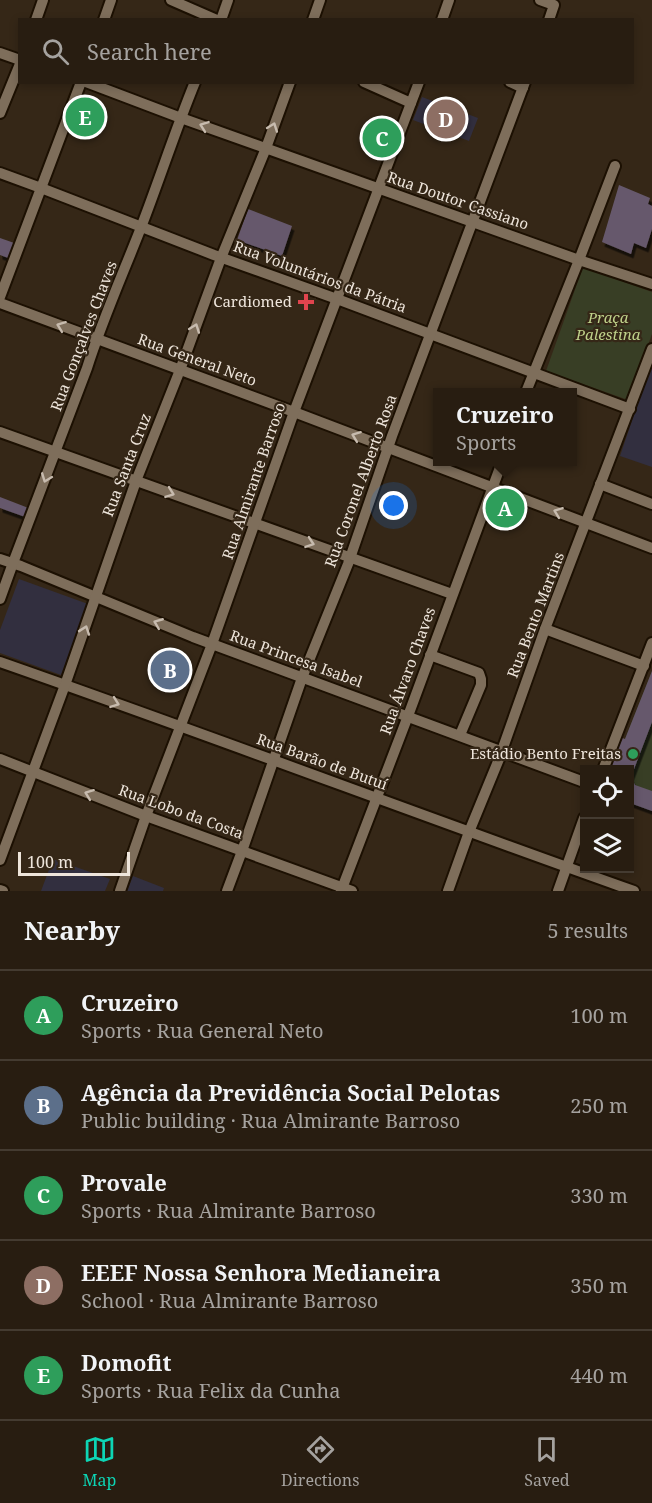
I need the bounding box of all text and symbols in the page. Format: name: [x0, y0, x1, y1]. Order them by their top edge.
search box: [18, 18, 634, 84]
icon: search: [39, 35, 72, 68]
text: Search here: [87, 36, 212, 66]
pin: E: [66, 94, 104, 140]
pin: D: [426, 96, 466, 142]
pin: C: [362, 116, 401, 160]
one-way arrow: [200, 121, 210, 134]
one-way arrow: [266, 122, 279, 133]
street label: Rua Doutor Cassiano: [385, 166, 532, 234]
street label: Rua Voluntários da Pátria: [231, 235, 410, 317]
street label: Rua Gonçalves Chaves: [45, 258, 121, 414]
place label: Cardiomed: [213, 291, 292, 311]
marker: Cardiomed: [297, 293, 315, 311]
park label: Praça Palestina: [575, 307, 641, 344]
one-way arrow: [56, 321, 67, 334]
one-way arrow: [188, 323, 201, 334]
street label: Rua General Neto: [135, 328, 260, 390]
popup: [433, 388, 577, 466]
street label: Rua Coronel Alberto Rosa: [319, 391, 401, 570]
text: Cruzeiro: [456, 399, 554, 429]
street label: Rua Almirante Barroso: [217, 400, 289, 562]
street label: Rua Santa Cruz: [97, 410, 155, 519]
text: Sports: [456, 429, 516, 456]
one-way arrow: [351, 430, 362, 443]
one-way arrow: [40, 472, 53, 483]
one-way arrow: [164, 485, 175, 498]
pin: A: [486, 486, 524, 530]
your location: [379, 491, 408, 520]
one-way arrow: [553, 507, 564, 519]
one-way arrow: [304, 536, 315, 549]
street label: Rua Bento Martins: [502, 549, 568, 680]
street label: Rua Álvaro Chaves: [375, 604, 440, 737]
one-way arrow: [153, 618, 164, 630]
one-way arrow: [77, 625, 90, 635]
street label: Rua Princesa Isabel: [227, 625, 366, 691]
pin: B: [150, 648, 190, 692]
one-way arrow: [109, 695, 119, 708]
street label: Rua Barão de Butuí: [254, 728, 391, 794]
place label: Estádio Bento Freitas: [470, 743, 621, 763]
marker: Estádio Bento Freitas: [626, 747, 640, 761]
map controls: [580, 765, 634, 873]
button: locate: [580, 765, 634, 819]
street label: Rua Lobo da Costa: [116, 779, 246, 843]
one-way arrow: [84, 789, 95, 801]
button: layers: [580, 819, 634, 873]
scale bar: [18, 849, 130, 876]
text: 100 m: [27, 851, 73, 873]
text: Nearby: [24, 912, 120, 948]
text: 5 results: [548, 917, 628, 944]
text: Cruzeiro: [81, 987, 179, 1017]
text: A: [36, 1002, 51, 1029]
text: 100 m: [570, 1002, 628, 1029]
text: Sports · Rua General Neto: [81, 1017, 324, 1044]
text: Agência da Previdência Social Pelotas: [81, 1077, 500, 1107]
text: B: [37, 1092, 50, 1119]
text: 250 m: [570, 1092, 628, 1119]
text: Public building · Rua Almirante Barroso: [81, 1107, 460, 1134]
text: Provale: [81, 1167, 167, 1197]
text: C: [37, 1182, 50, 1209]
text: 330 m: [570, 1182, 628, 1209]
text: Sports · Rua Almirante Barroso: [81, 1197, 376, 1224]
text: EEEF Nossa Senhora Medianeira: [81, 1257, 441, 1287]
text: D: [36, 1272, 51, 1299]
text: 350 m: [570, 1272, 628, 1299]
text: School · Rua Almirante Barroso: [81, 1287, 378, 1314]
text: Domofit: [81, 1347, 171, 1377]
text: E: [37, 1362, 50, 1389]
text: 440 m: [570, 1362, 628, 1389]
text: Sports · Rua Felix da Cunha: [81, 1377, 341, 1404]
tab: Map: [82, 1433, 116, 1491]
tab: Directions: [281, 1433, 359, 1491]
tab: Saved: [524, 1433, 570, 1491]

